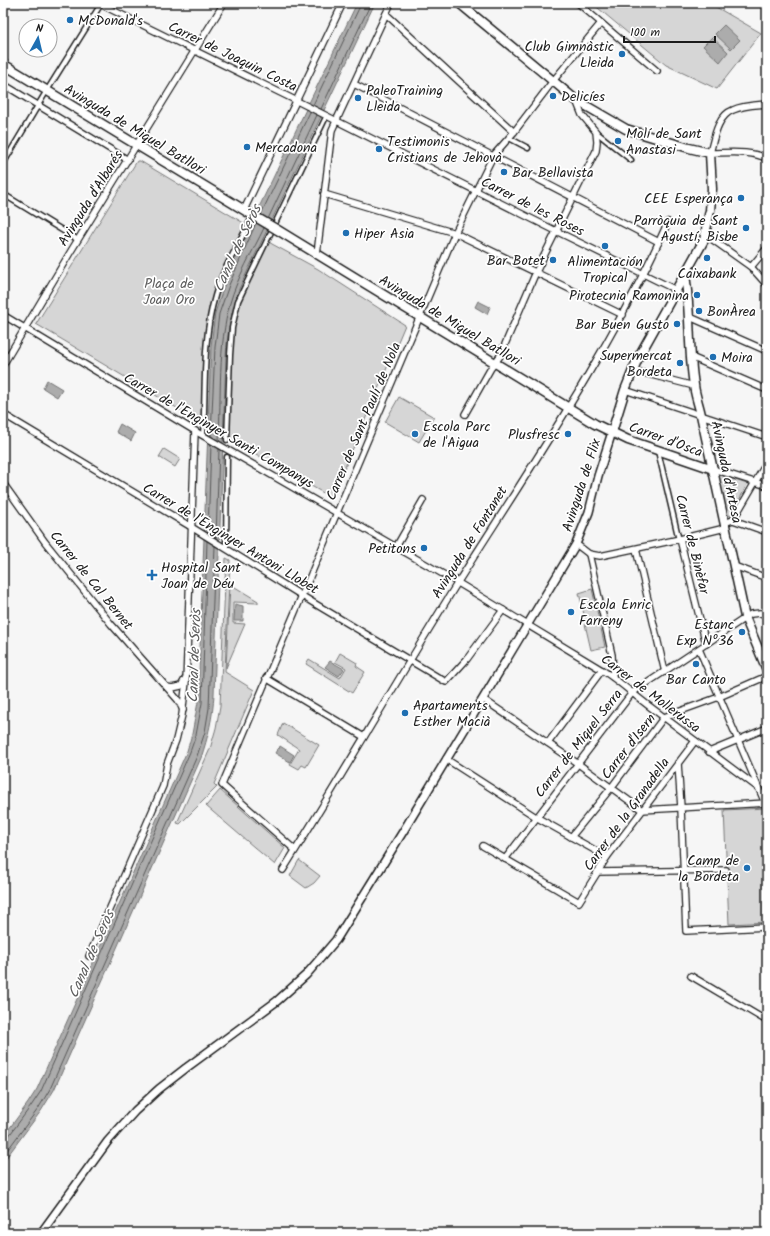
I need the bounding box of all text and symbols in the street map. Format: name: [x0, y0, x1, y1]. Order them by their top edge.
place label: McDonald's: [78, 10, 143, 32]
marker: McDonald's: [65, 15, 75, 25]
street label: Carrer de Joaquin Costa: [164, 16, 301, 98]
north arrow: [18, 18, 58, 58]
scale bar: [624, 18, 715, 44]
text: N: [35, 20, 44, 38]
text: 100 m: [630, 23, 661, 42]
place label: Club Gimnàstic Lleida: [524, 36, 614, 74]
marker: Club Gimnàstic Lleida: [617, 49, 627, 59]
street label: Avinguda de Miquel Batllori: [59, 79, 210, 181]
place label: PaleoTraining Lleida: [366, 80, 443, 118]
place label: Delicíes: [561, 86, 605, 108]
marker: Delicíes: [548, 91, 558, 101]
marker: PaleoTraining Lleida: [353, 93, 363, 103]
place label: Molí de Sant Anastasi: [626, 123, 702, 161]
place label: Testimonis Cristians de Jehovà: [387, 131, 502, 169]
marker: Molí de Sant Anastasi: [613, 136, 623, 146]
place label: Mercadona: [255, 137, 317, 159]
marker: Mercadona: [242, 142, 252, 152]
marker: Testimonis Cristians de Jehovà: [374, 144, 384, 154]
street label: Avinguda d'Albarés: [53, 146, 129, 251]
place label: Bar Bellavista: [512, 162, 594, 184]
marker: Bar Bellavista: [499, 167, 509, 177]
street label: Carrer de les Roses: [477, 171, 588, 243]
place label: CEE Esperança: [644, 188, 733, 210]
marker: CEE Esperança: [736, 193, 746, 203]
water label: Canal de Seròs: [207, 199, 269, 296]
place label: Parròquia de Sant Agustí, Bisbe: [634, 210, 739, 248]
place label: Hiper Asia: [354, 223, 414, 245]
marker: Parròquia de Sant Agustí, Bisbe: [741, 223, 751, 233]
marker: Hiper Asia: [341, 228, 351, 238]
marker: Alimentación Tropical: [600, 241, 610, 251]
place label: Bar Botet: [487, 250, 546, 272]
place label: Alimentación Tropical: [567, 251, 643, 289]
marker: Caixabank: [702, 253, 712, 263]
marker: Bar Botet: [548, 255, 558, 265]
place label: Caixabank: [678, 263, 737, 285]
street label: Avinguda de Miquel Batllori: [374, 270, 525, 372]
park label: Plaça de Joan Oro: [143, 273, 195, 311]
place label: Pirotecnia Ramonina: [569, 285, 689, 307]
marker: Pirotecnia Ramonina: [692, 290, 702, 300]
place label: BonÀrea: [707, 301, 756, 323]
marker: BonÀrea: [694, 306, 704, 316]
place label: Bar Buen Gusto: [575, 314, 669, 336]
marker: Bar Buen Gusto: [672, 319, 682, 329]
street label: Carrer de Sant Paulí de Nola: [321, 339, 407, 504]
place label: Supermercat Bordeta: [600, 345, 673, 383]
place label: Moira: [721, 347, 753, 369]
marker: Moira: [708, 352, 718, 362]
marker: Supermercat Bordeta: [675, 358, 685, 368]
street label: Carrer de l'Enginyer Santi Companys: [119, 367, 318, 494]
place label: Escola Parc de l'Aigua: [423, 416, 490, 454]
street label: Carrer d'Osca: [626, 416, 706, 463]
street label: Avinguda d'Artesa: [704, 419, 748, 525]
place label: Plusfresc: [508, 424, 560, 446]
marker: Escola Parc de l'Aigua: [410, 429, 420, 439]
marker: Plusfresc: [563, 429, 573, 439]
street label: Avinguda de Flix: [557, 435, 608, 535]
street label: Carrer de l'Enginyer Antoni Llobet: [138, 477, 323, 601]
street label: Avinguda de Fontanet: [426, 482, 514, 603]
street label: Carrer de Binèfar: [669, 492, 715, 598]
street label: Carrer de Cal Bernet: [44, 526, 139, 636]
place label: Petitons: [368, 538, 416, 560]
marker: Petitons: [419, 543, 429, 553]
place label: Hospital Sant Joan de Déu: [161, 557, 241, 595]
marker: Hospital Sant Joan de Déu: [146, 569, 158, 581]
place label: Escola Enric Farreny: [579, 594, 651, 632]
water label: Canal de Seròs: [181, 607, 209, 703]
marker: Escola Enric Farreny: [566, 607, 576, 617]
place label: Estanc Exp Nº36: [676, 614, 734, 652]
marker: Estanc Exp Nº36: [737, 627, 747, 637]
street label: Carrer de Mollerussa: [596, 649, 705, 739]
marker: Bar Canto: [691, 659, 701, 669]
place label: Bar Canto: [666, 669, 726, 691]
street label: Carrer de Miquel Serra: [529, 685, 628, 803]
place label: Apartaments Esther Macià: [413, 695, 491, 733]
marker: Apartaments Esther Macià: [400, 708, 410, 718]
street label: Carrer d'Isern: [596, 709, 662, 784]
street label: Carrer de la Granadella: [578, 753, 676, 876]
place label: Camp de la Bordeta: [678, 850, 740, 888]
marker: Camp de la Bordeta: [742, 863, 752, 873]
water label: Canal de Seròs: [62, 905, 123, 1002]

